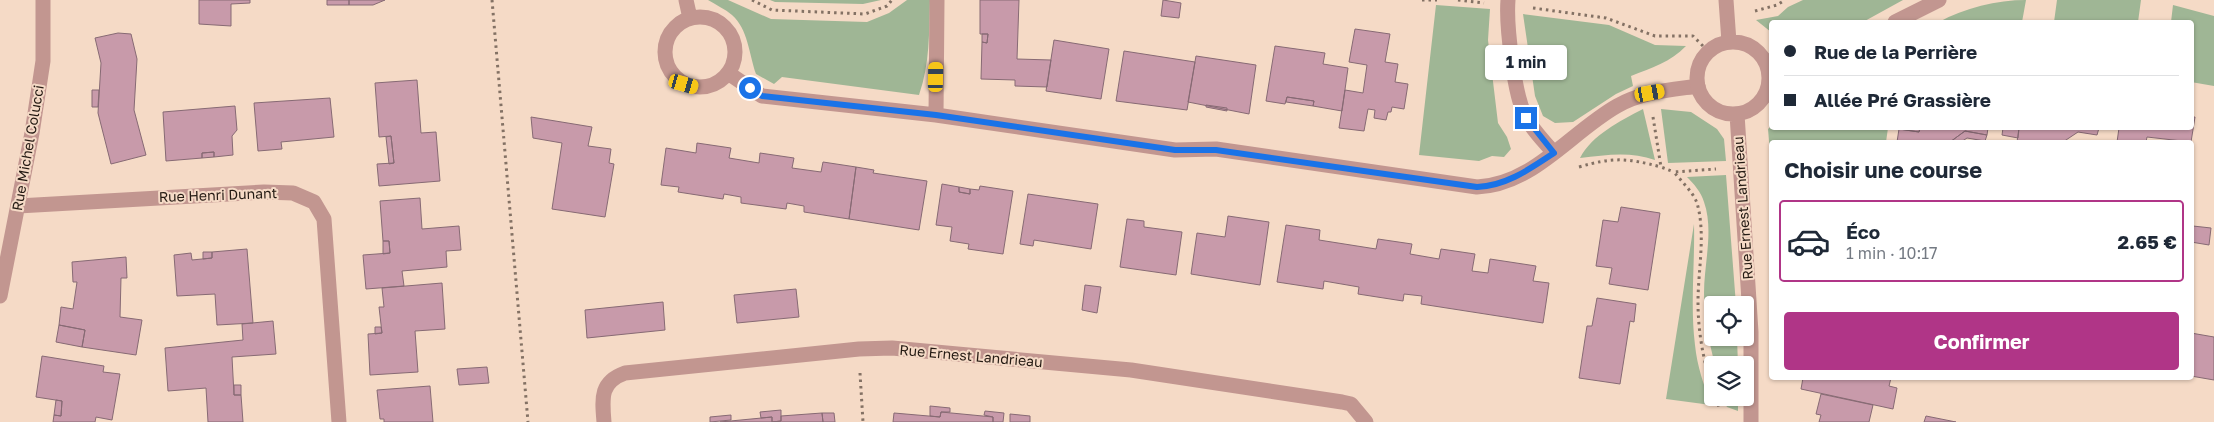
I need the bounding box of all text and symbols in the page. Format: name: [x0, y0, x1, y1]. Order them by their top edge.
text: Rue de la Perrière: [1814, 40, 1977, 63]
callout: 1 min: [1485, 46, 1567, 80]
text: 1 min: [1506, 52, 1546, 72]
car: [928, 62, 943, 92]
car: [667, 73, 700, 95]
route start: [739, 77, 761, 99]
car: [1633, 83, 1666, 103]
street label: Rue Michel Colucci: [8, 84, 47, 212]
text: Allée Pré Grassière: [1814, 88, 1991, 111]
route end: [1515, 107, 1537, 129]
street label: Rue Ernest Landrieau: [1729, 136, 1756, 280]
text: Choisir une course: [1784, 156, 1982, 183]
street label: Rue Henri Dunant: [159, 184, 277, 205]
icon: car: [1786, 219, 1831, 264]
text: Éco: [1846, 220, 1880, 243]
text: 2.65 €: [2118, 230, 2177, 253]
text: 1 min · 10:17: [1846, 243, 1938, 263]
map controls: [1704, 296, 1754, 406]
button: locate: [1704, 296, 1754, 346]
button: Confirmer: [1784, 312, 2179, 370]
street label: Rue Ernest Landrieau: [899, 341, 1043, 370]
button: layers: [1704, 356, 1754, 406]

